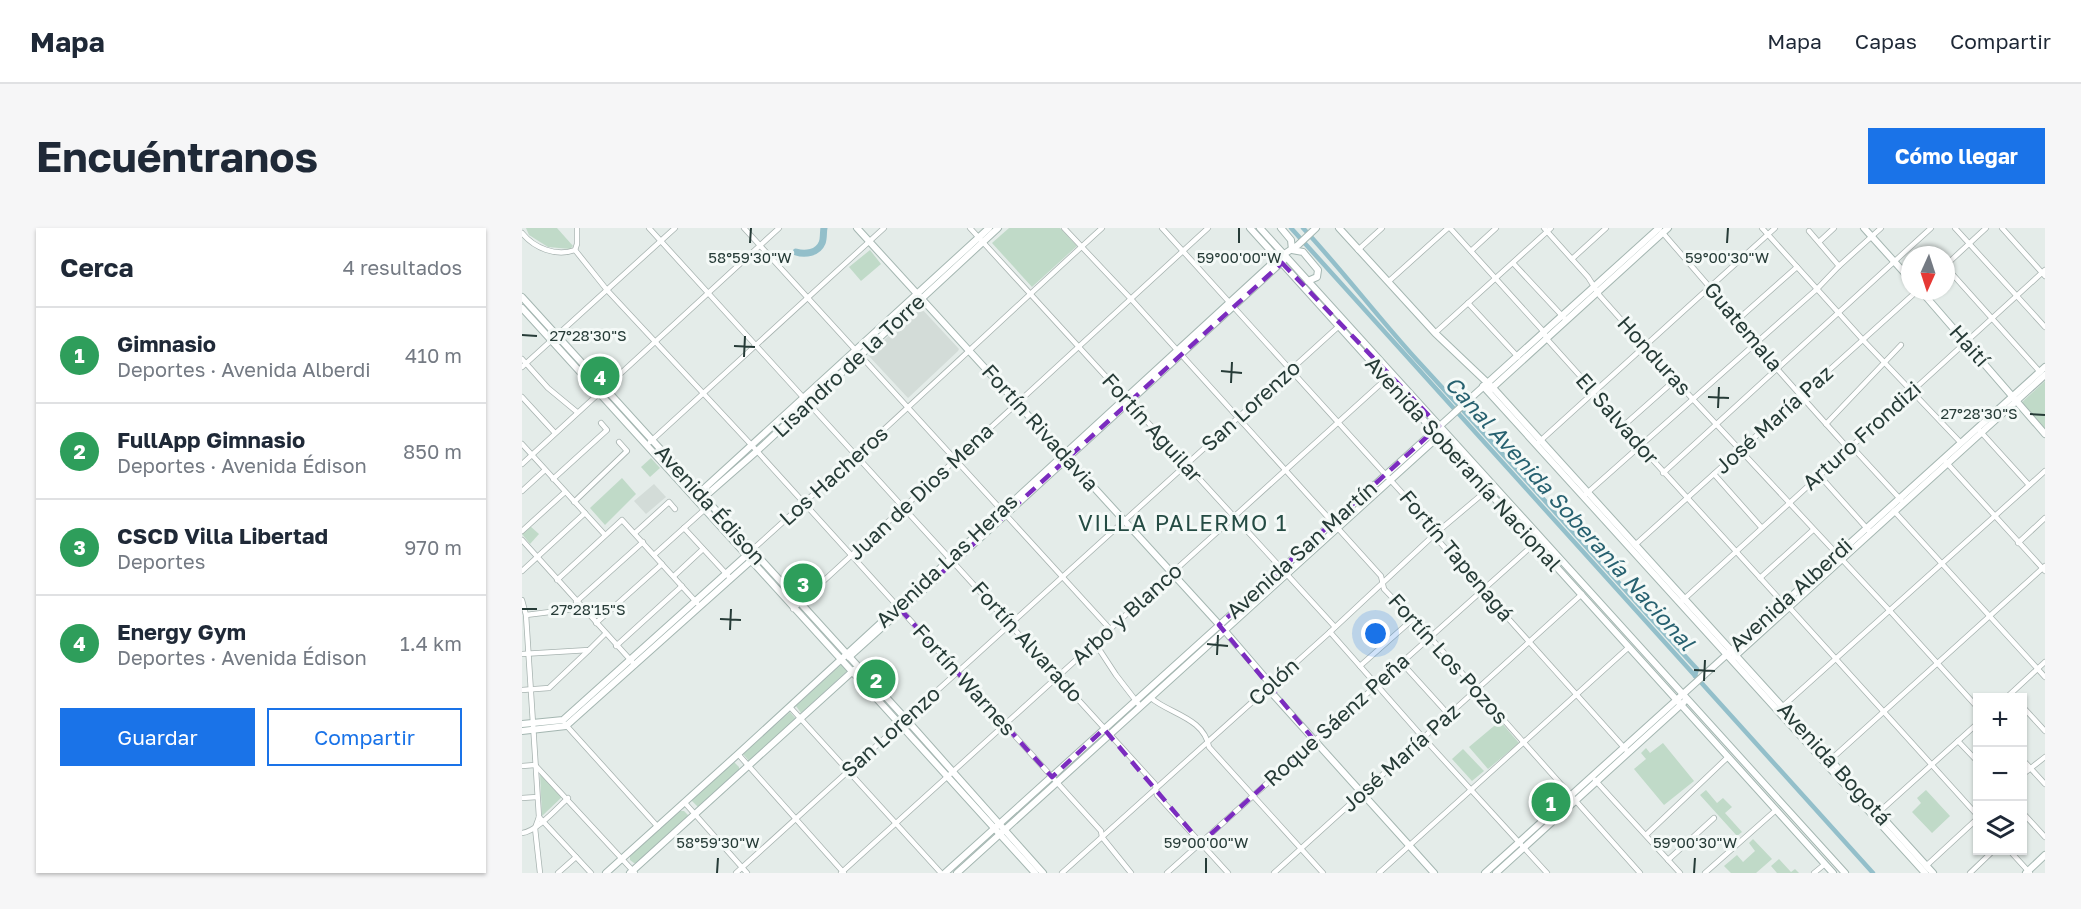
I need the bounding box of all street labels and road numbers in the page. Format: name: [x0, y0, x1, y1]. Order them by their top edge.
street label: Guatemala: [1699, 276, 1789, 376]
street label: Lisandro de la Torre: [767, 288, 930, 442]
street label: Honduras: [1612, 310, 1697, 400]
street label: Haití: [1944, 319, 1996, 373]
street label: Avenida Soberanía Nacional: [1360, 350, 1567, 576]
street label: San Lorenzo: [1195, 354, 1305, 456]
street label: Fortín Rivadavia: [977, 358, 1105, 496]
street label: José María Paz: [1709, 359, 1838, 479]
street label: El Salvador: [1571, 367, 1665, 470]
street label: Fortín Aguilar: [1097, 368, 1208, 487]
street label: Arturo Frondizi: [1797, 375, 1926, 495]
street label: Juan de Dios Mena: [842, 417, 998, 565]
street label: Los Hacheros: [774, 420, 893, 531]
street label: Avenida Édison: [650, 439, 771, 570]
street label: Avenida San Martín: [1221, 475, 1382, 624]
street label: Fortín Tapenagá: [1394, 484, 1519, 626]
street label: Avenida Las Heras: [870, 488, 1023, 633]
street label: Avenida Alberdi: [1723, 532, 1857, 656]
street label: Arbo y Blanco: [1066, 557, 1187, 670]
street label: Fortín Alvarado: [967, 575, 1089, 707]
street label: Fortín Los Pozos: [1383, 588, 1514, 729]
street label: Fortín Warnes: [908, 618, 1022, 741]
street label: Roque Sáenz Peña: [1258, 647, 1414, 791]
street label: Colón: [1243, 652, 1304, 711]
street label: San Lorenzo: [835, 680, 945, 782]
street label: Avenida Bogotá: [1772, 696, 1897, 830]
street label: José María Paz: [1336, 697, 1465, 817]

